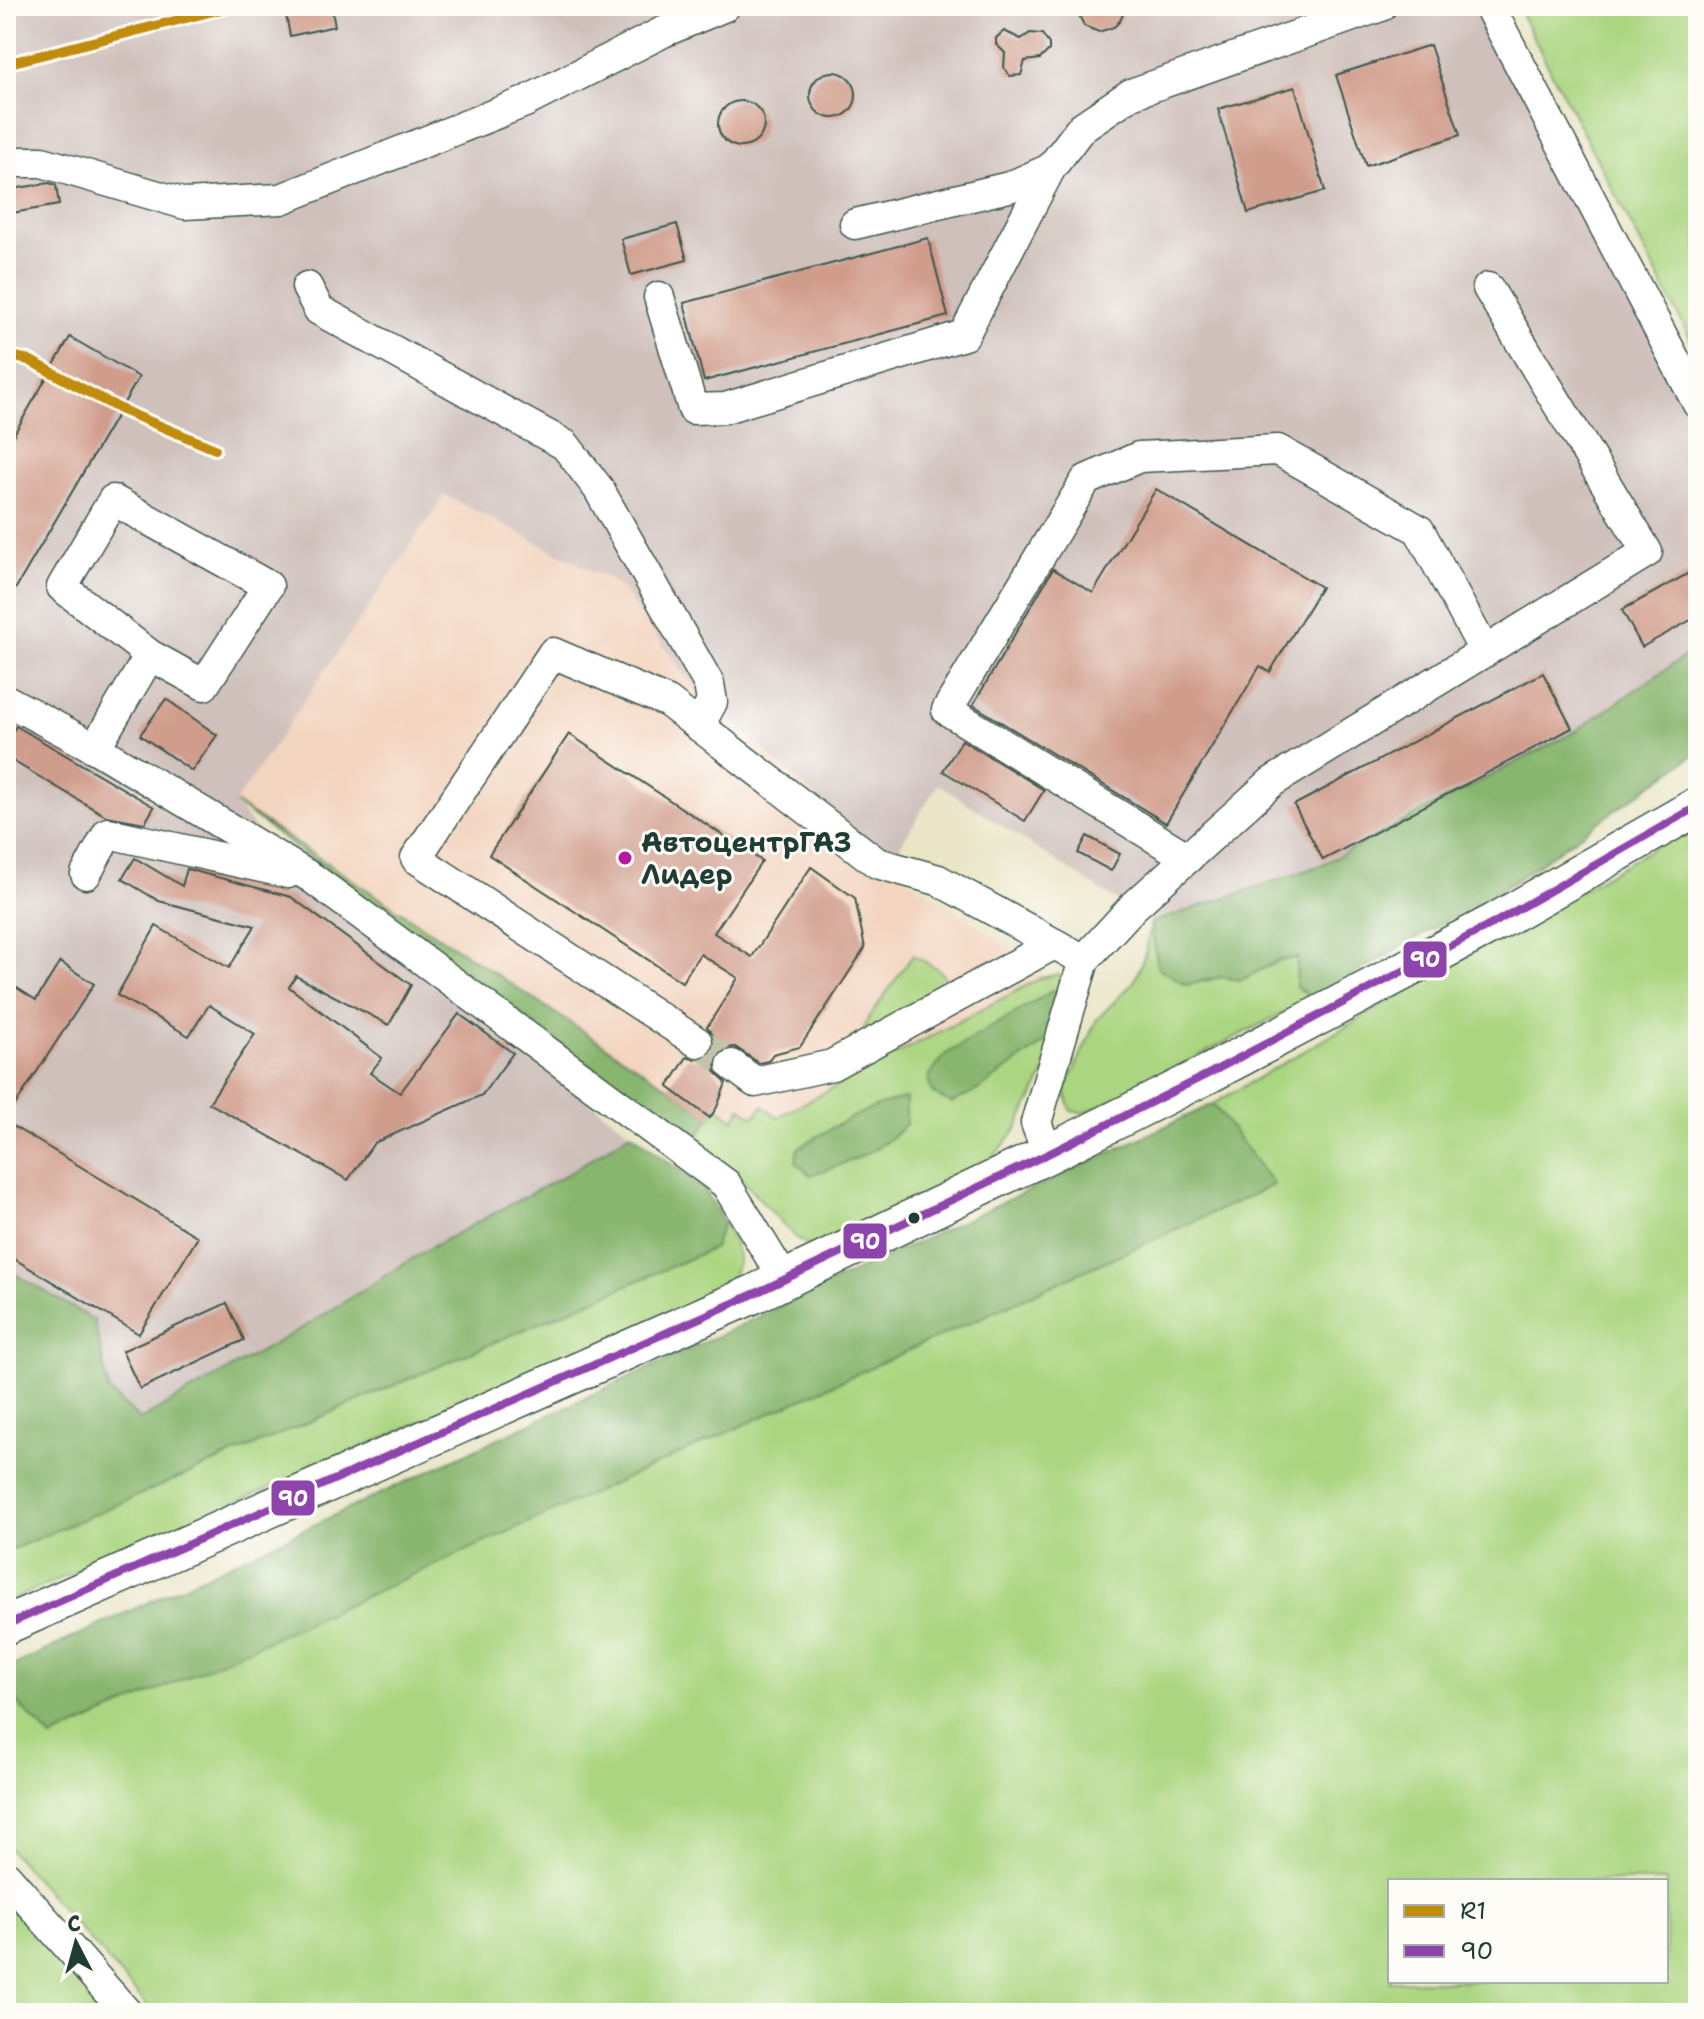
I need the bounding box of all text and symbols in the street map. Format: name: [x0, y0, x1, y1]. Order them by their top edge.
place label: АвтоцентрГАЗ Лидер: [641, 823, 851, 893]
marker: АвтоцентрГАЗ Лидер: [616, 849, 634, 867]
line badge: 90: [1402, 940, 1448, 979]
text: 90: [1410, 945, 1440, 974]
unlabelled marker: [906, 1210, 922, 1226]
line badge: 90: [842, 1222, 888, 1260]
text: 90: [850, 1227, 880, 1256]
line badge: 90: [270, 1479, 316, 1517]
text: 90: [278, 1484, 308, 1513]
legend: [1388, 1879, 1668, 1983]
text: R1: [1460, 1895, 1486, 1927]
north arrow: [36, 1903, 116, 1983]
text: С: [66, 1908, 82, 1939]
text: 90: [1460, 1935, 1493, 1967]

